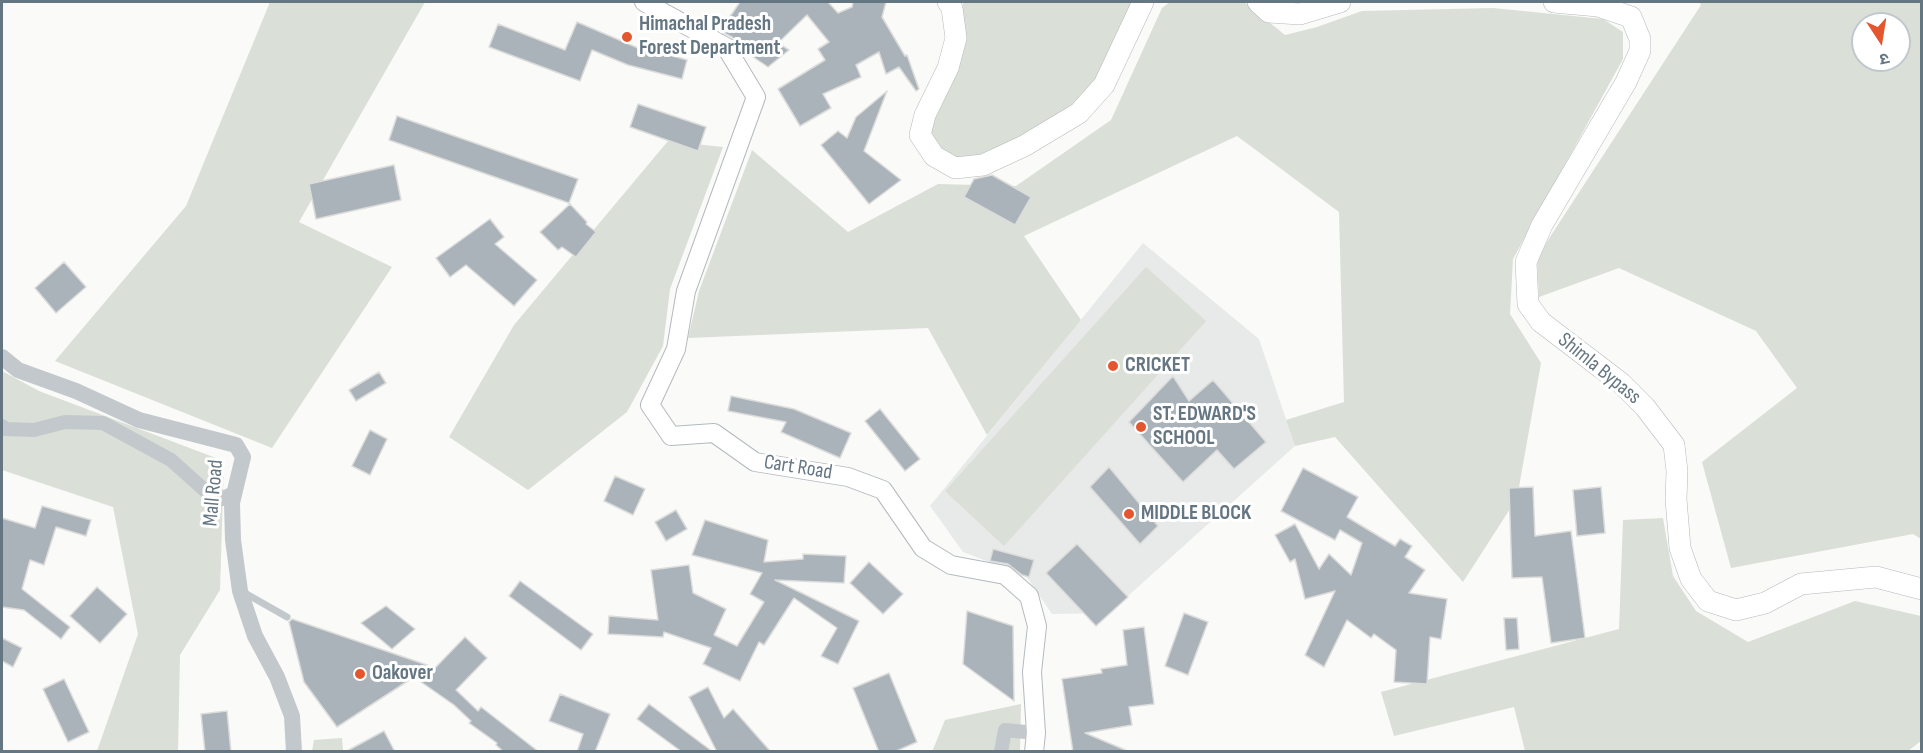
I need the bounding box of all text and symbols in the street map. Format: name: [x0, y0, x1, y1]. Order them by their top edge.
place label: Himachal Pradesh Forest Department: [639, 12, 780, 62]
north arrow: [1851, 12, 1911, 72]
marker: Himachal Pradesh Forest Department: [620, 30, 634, 44]
text: उ: [1878, 48, 1891, 68]
street label: Shimla Bypass: [1552, 328, 1646, 410]
place label: CRICKET: [1125, 353, 1190, 379]
marker: CRICKET: [1106, 359, 1120, 373]
place label: ST. EDWARD'S SCHOOL: [1153, 402, 1256, 452]
marker: ST. EDWARD'S SCHOOL: [1134, 420, 1148, 434]
street label: Cart Road: [762, 450, 834, 486]
street label: Mall Road: [199, 459, 229, 527]
place label: MIDDLE BLOCK: [1141, 501, 1251, 527]
marker: MIDDLE BLOCK: [1122, 507, 1136, 521]
place label: Oakover: [372, 661, 433, 687]
marker: Oakover: [353, 667, 367, 681]

